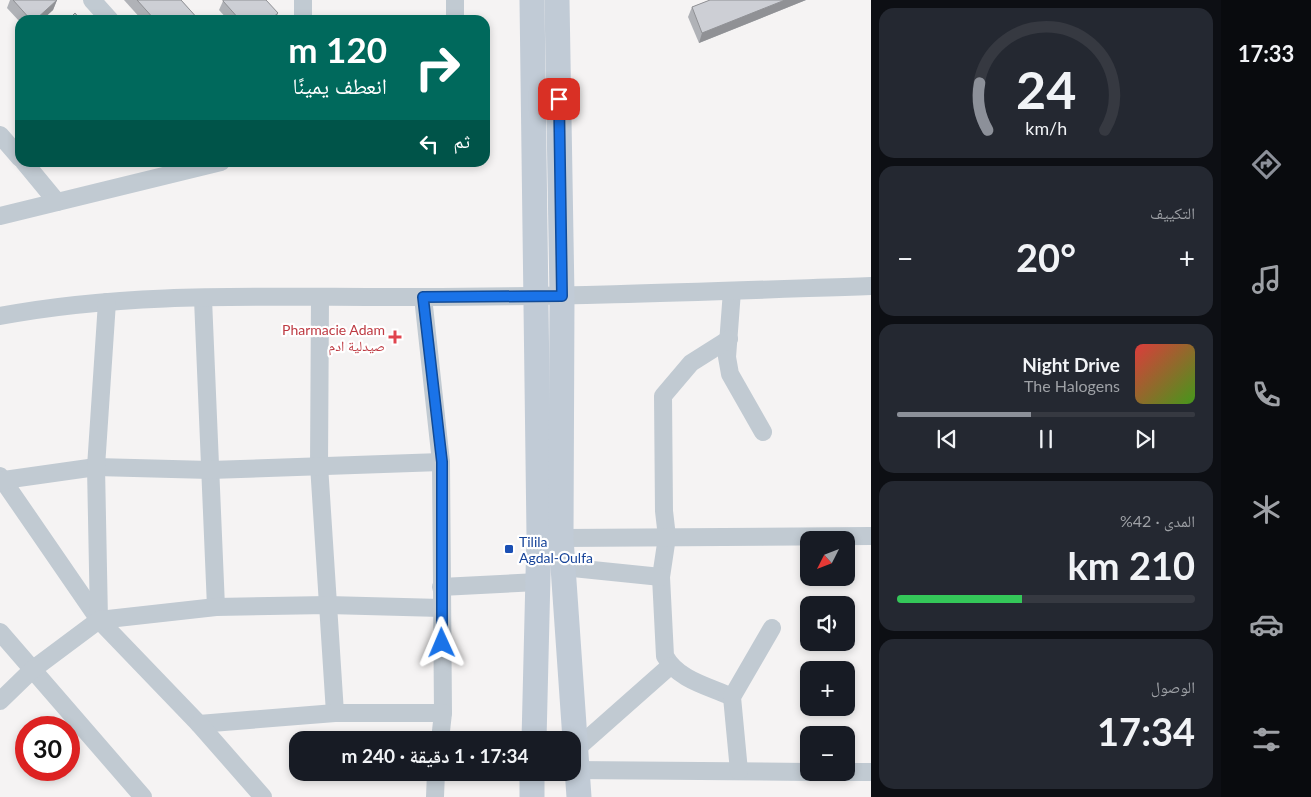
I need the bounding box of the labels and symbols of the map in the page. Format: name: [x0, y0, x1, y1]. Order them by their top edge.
pin: [538, 78, 580, 120]
place label: Pharmacie Adam صيدلية ادم: [282, 321, 385, 356]
marker: Pharmacie Adam صيدلية ادم: [389, 331, 401, 343]
north arrow: [800, 531, 855, 586]
place label: Tilila Agdal-Oulfa: [519, 533, 593, 566]
marker: Tilila Agdal-Oulfa: [503, 543, 515, 555]
position arrow: [415, 616, 467, 668]
speed limit sign: 30: [15, 716, 80, 781]

